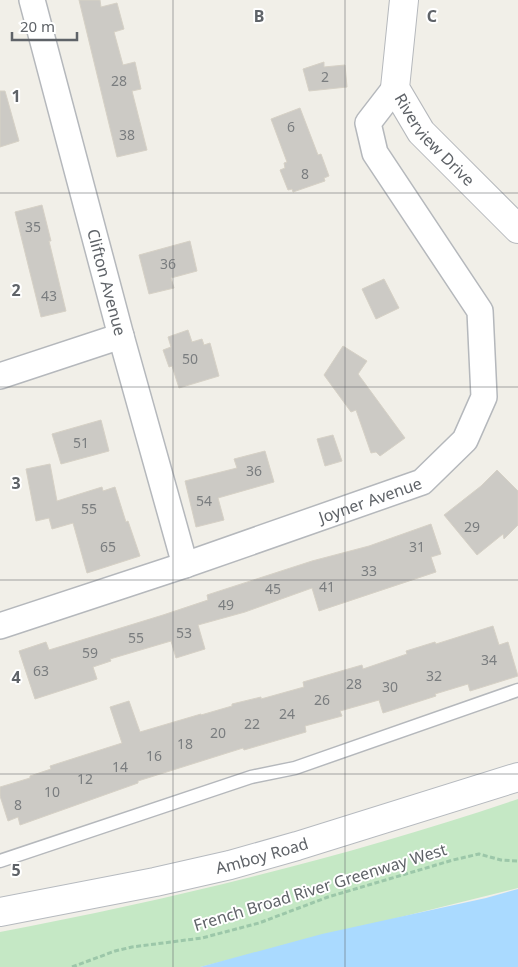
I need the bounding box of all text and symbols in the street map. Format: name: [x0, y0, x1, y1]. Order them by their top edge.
text: B: [254, 5, 264, 27]
text: C: [427, 5, 437, 27]
scale bar: [12, 10, 78, 42]
text: 20 m: [20, 16, 55, 36]
house number: 2: [321, 67, 329, 86]
house number: 28: [111, 71, 127, 90]
text: 1: [11, 85, 21, 107]
street label: Riverview Drive: [390, 89, 480, 191]
house number: 6: [287, 117, 295, 136]
house number: 38: [119, 125, 135, 144]
house number: 8: [301, 164, 309, 183]
house number: 35: [25, 217, 41, 236]
street label: Clifton Avenue: [82, 226, 131, 338]
house number: 36: [160, 254, 176, 273]
text: 2: [11, 279, 21, 301]
house number: 43: [41, 286, 57, 305]
house number: 50: [182, 349, 198, 368]
house number: 51: [73, 433, 89, 452]
house number: 36: [246, 461, 262, 480]
text: 3: [11, 472, 21, 494]
street label: Joyner Avenue: [314, 472, 425, 529]
house number: 54: [196, 491, 212, 510]
house number: 55: [81, 499, 97, 518]
house number: 29: [464, 517, 480, 536]
house number: 65: [100, 537, 116, 556]
house number: 31: [409, 537, 425, 556]
house number: 33: [361, 561, 377, 580]
house number: 41: [319, 577, 335, 596]
house number: 45: [265, 579, 281, 598]
house number: 49: [218, 595, 234, 614]
house number: 53: [176, 623, 192, 642]
house number: 55: [128, 628, 144, 647]
house number: 59: [82, 643, 98, 662]
house number: 34: [481, 650, 497, 669]
house number: 63: [33, 661, 49, 680]
text: 4: [11, 666, 21, 688]
house number: 32: [426, 666, 442, 685]
house number: 28: [346, 674, 362, 693]
house number: 30: [382, 677, 398, 696]
house number: 26: [314, 690, 330, 709]
house number: 24: [279, 704, 295, 723]
house number: 22: [244, 714, 260, 733]
house number: 20: [210, 723, 226, 742]
house number: 18: [177, 734, 193, 753]
house number: 16: [146, 746, 162, 765]
house number: 14: [112, 757, 128, 776]
house number: 12: [77, 769, 93, 788]
house number: 10: [44, 782, 60, 801]
house number: 8: [14, 795, 22, 814]
street label: Amboy Road: [214, 832, 311, 879]
street label: French Broad River Greenway West: [191, 838, 449, 936]
text: 5: [11, 859, 21, 881]

